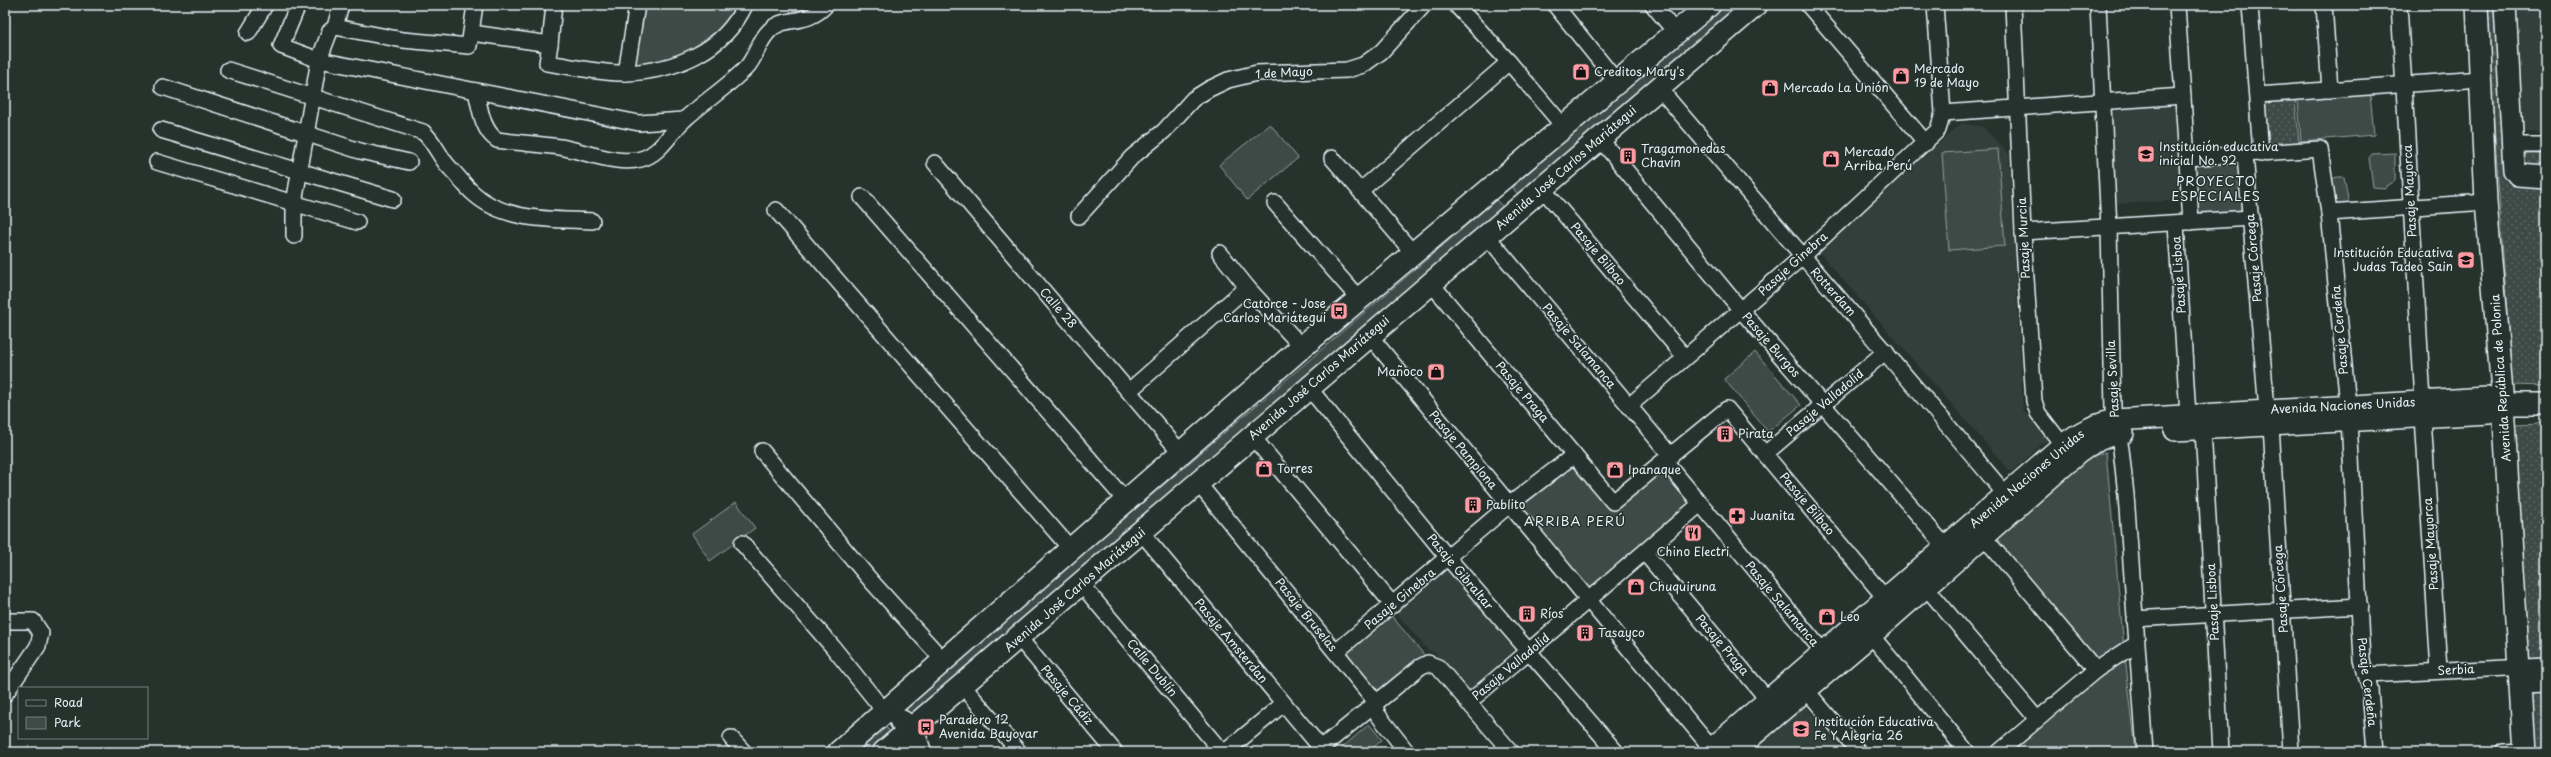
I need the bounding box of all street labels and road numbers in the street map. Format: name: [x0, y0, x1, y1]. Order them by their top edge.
street label: 1 de Mayo: [1255, 61, 1313, 82]
street label: Avenida José Carlos Mariátegui: [1491, 101, 1640, 234]
street label: Pasaje Mayorca: [2398, 144, 2420, 238]
street label: Pasaje Murcia: [2012, 196, 2034, 279]
street label: Pasaje Córcega: [2240, 213, 2266, 303]
street label: Pasaje Bilbao: [1567, 218, 1631, 289]
street label: Pasaje Ginebra: [1754, 227, 1832, 299]
street label: Pasaje Lisboa: [2166, 235, 2190, 314]
street label: Rotterdam: [1807, 263, 1861, 320]
street label: Calle 28: [1036, 283, 1082, 332]
street label: Pasaje Cerdeña: [2326, 284, 2352, 375]
street label: Avenida República de Polonia: [2485, 293, 2515, 462]
street label: Pasaje Salamanca: [1539, 299, 1621, 392]
street label: Pasaje Burgos: [1738, 308, 1805, 381]
street label: Avenida José Carlos Mariátegui: [1244, 311, 1393, 444]
street label: Pasaje Sevilla: [2101, 339, 2123, 418]
street label: Pasaje Praga: [1492, 357, 1554, 426]
street label: Pasaje Valladolid: [1782, 364, 1867, 440]
street label: Avenida Naciones Unidas: [2270, 392, 2416, 418]
street label: Pasaje Pamplona: [1425, 406, 1502, 493]
street label: Avenida Naciones Unidas: [1965, 424, 2088, 532]
street label: Pasaje Bilbao: [1776, 468, 1840, 539]
street label: Pasaje Mayorca: [2418, 497, 2442, 591]
street label: Avenida José Carlos Mariátegui: [1000, 523, 1149, 656]
street label: Pasaje Gibraltar: [1423, 529, 1499, 614]
street label: Pasaje Córcega: [2268, 544, 2292, 634]
street label: Pasaje Salamanca: [1742, 557, 1824, 650]
street label: Pasaje Lisboa: [2201, 562, 2223, 641]
street label: Pasaje Ginebra: [1360, 563, 1439, 633]
street label: Pasaje Bruselas: [1271, 574, 1342, 655]
street label: Pasaje Amsterdan: [1191, 594, 1273, 687]
street label: Pasaje Praga: [1692, 610, 1754, 679]
street label: Pasaje Valladolid: [1468, 628, 1553, 704]
street label: Calle Dublín: [1123, 635, 1182, 700]
street label: Pasaje Cerdeña: [2354, 636, 2382, 728]
street label: Serbia: [2437, 659, 2475, 679]
street label: Pasaje Cádiz: [1037, 660, 1098, 728]

